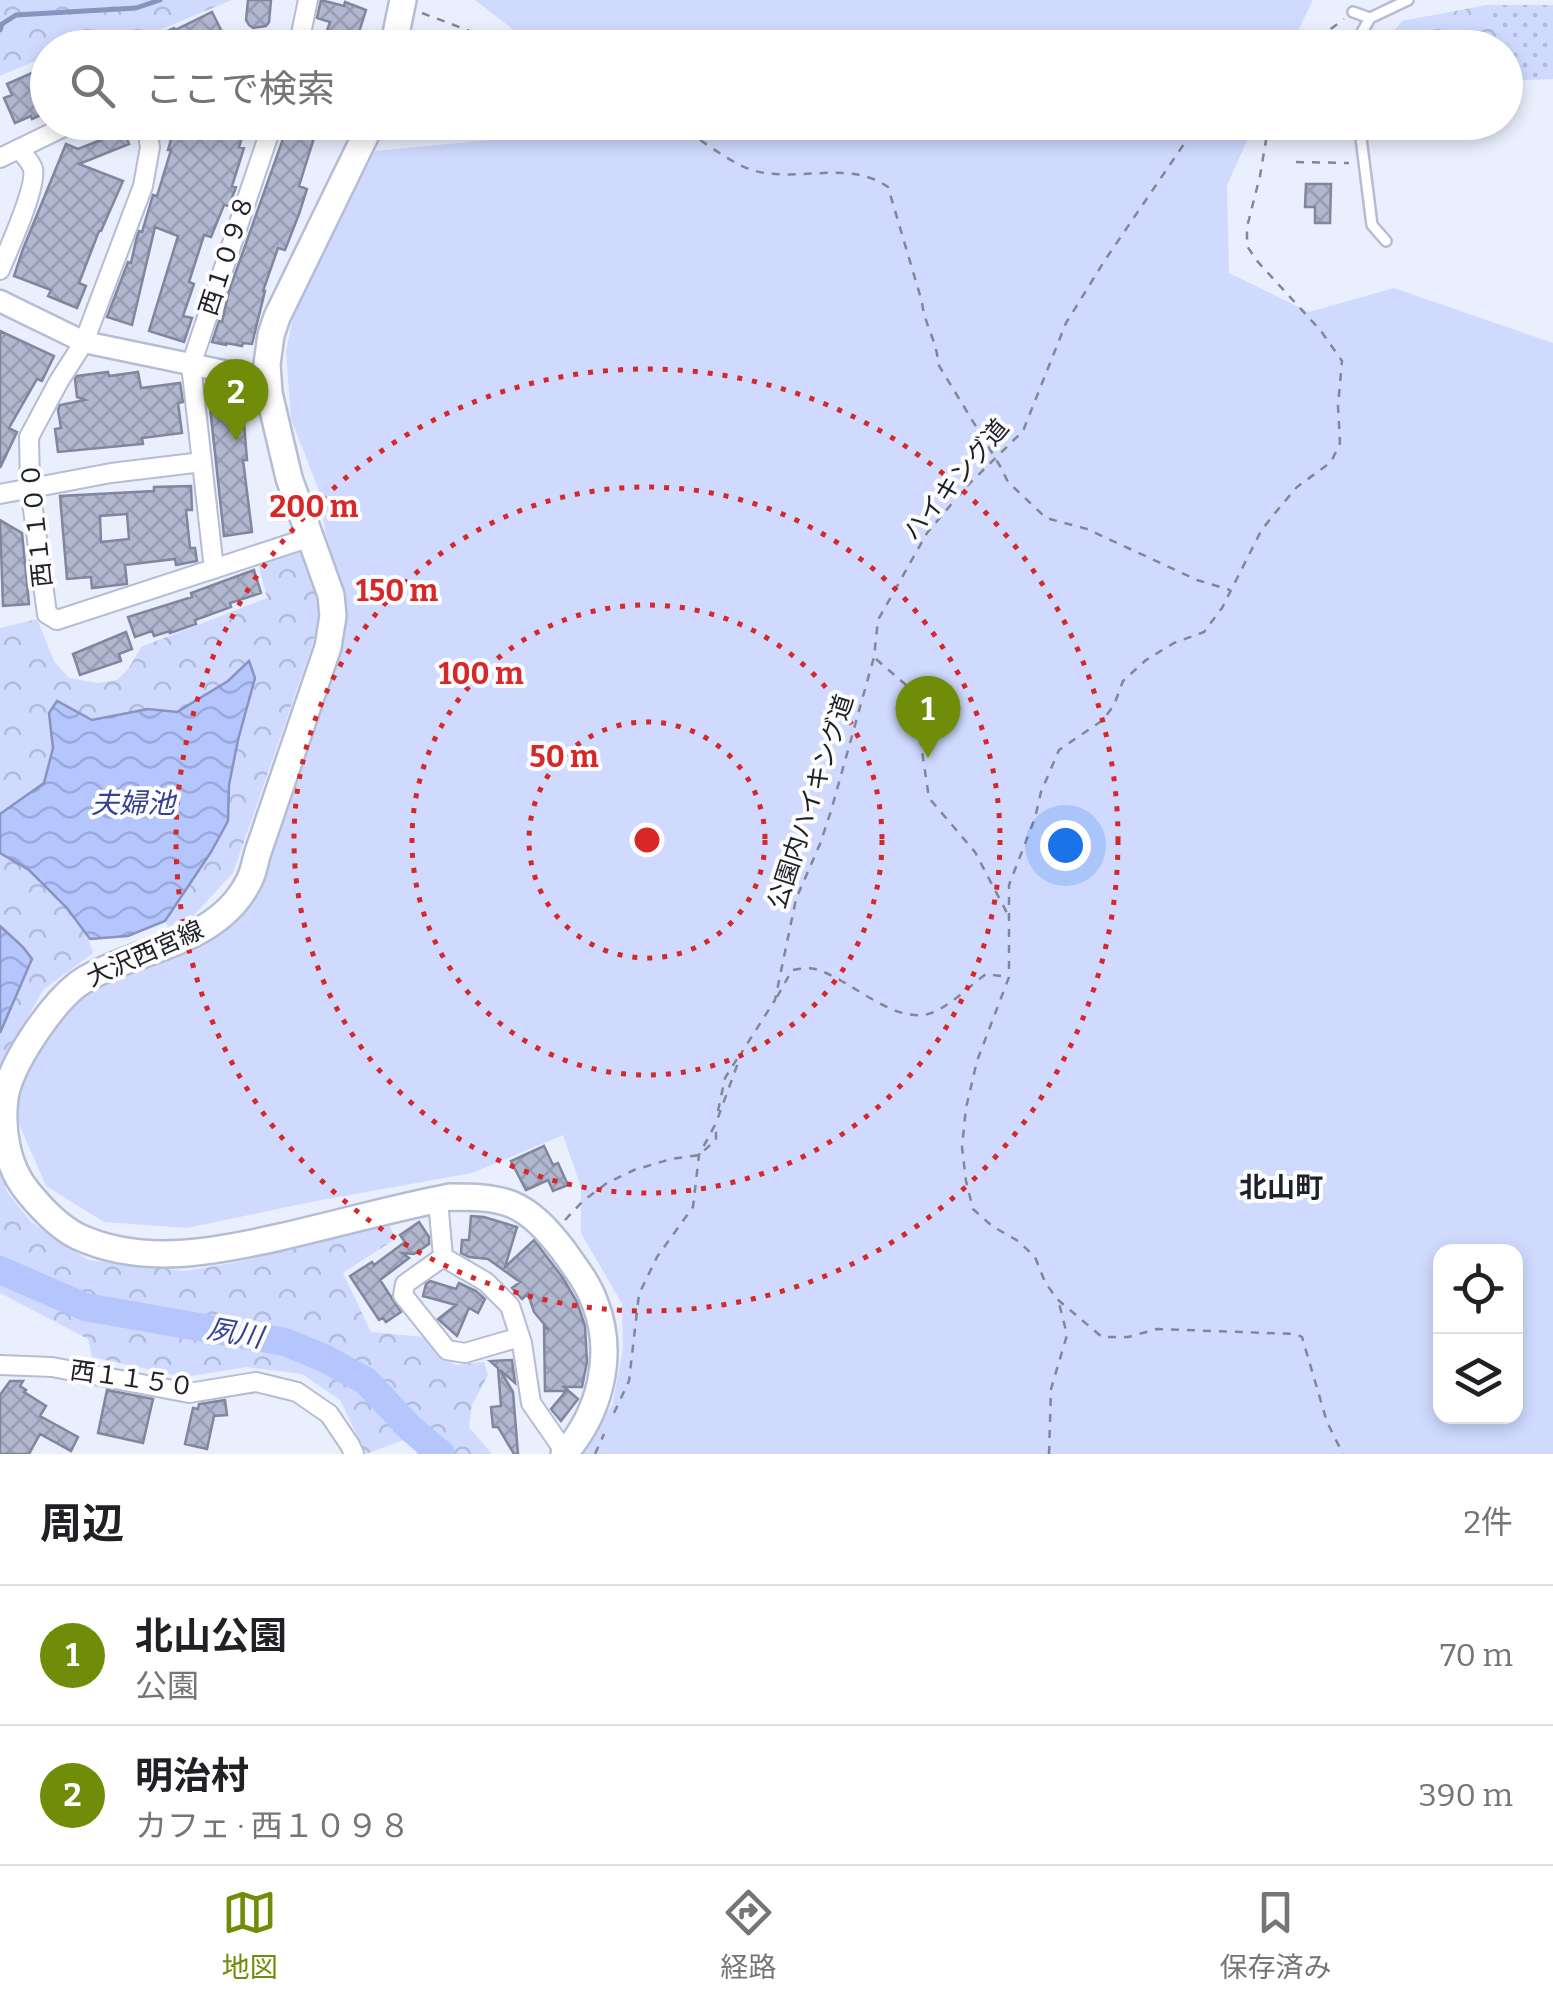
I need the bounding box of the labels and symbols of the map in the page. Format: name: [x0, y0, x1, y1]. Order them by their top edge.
street label: 西１０９８: [193, 191, 261, 319]
pin: 2: [204, 358, 268, 441]
street label: ハイキング道: [897, 413, 1015, 547]
street label: 西１１００: [16, 461, 58, 589]
text: 200 m: [269, 489, 359, 525]
text: 150 m: [356, 573, 439, 609]
text: 100 m: [438, 656, 524, 692]
pin: 1: [896, 676, 960, 758]
street label: 公園内ハイキング道: [762, 691, 860, 913]
text: 50 m: [529, 739, 599, 775]
water label: 夫婦池: [91, 787, 178, 820]
your location: [1040, 820, 1091, 871]
centre of rings: [629, 822, 665, 858]
street label: 大沢西宮線: [82, 915, 208, 993]
district label: 北山町: [1239, 1171, 1323, 1204]
water label: 夙川: [205, 1312, 268, 1355]
street label: 西１１５０: [68, 1355, 196, 1403]

